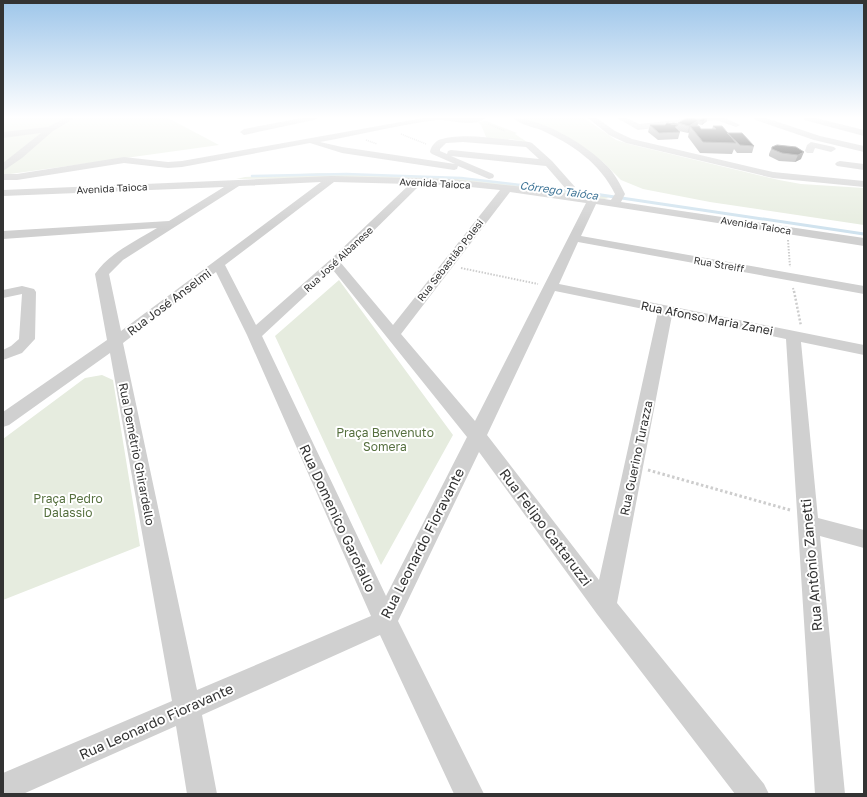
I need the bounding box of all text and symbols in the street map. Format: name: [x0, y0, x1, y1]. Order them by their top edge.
street label: Avenida Taioca: [399, 175, 471, 191]
water label: Córrego Taióca: [519, 178, 600, 203]
street label: Avenida Taioca: [76, 180, 148, 196]
street label: Avenida Taioca: [720, 214, 792, 236]
street label: Rua Sebastião Polesi: [414, 217, 486, 303]
street label: Rua José Albanese: [301, 224, 375, 294]
street label: Rua Streiff: [693, 254, 745, 274]
street label: Rua José Anselmi: [124, 265, 214, 339]
street label: Rua Afonso Maria Zanei: [640, 298, 774, 338]
street label: Rua Demétrio Ghirardello: [116, 381, 158, 527]
street label: Rua Guerino Turazza: [616, 399, 656, 517]
park label: Praça Benvenuto Somera: [336, 425, 434, 454]
street label: Rua Domenico Garofallo: [296, 441, 380, 595]
street label: Rua Leonardo Fioravante: [377, 465, 467, 621]
street label: Rua Felipo Cattaruzzi: [496, 465, 596, 589]
park label: Praça Pedro Dalassio: [33, 491, 103, 520]
street label: Rua Antônio Zanetti: [797, 498, 825, 632]
street label: Rua Leonardo Fioravante: [76, 679, 236, 763]

